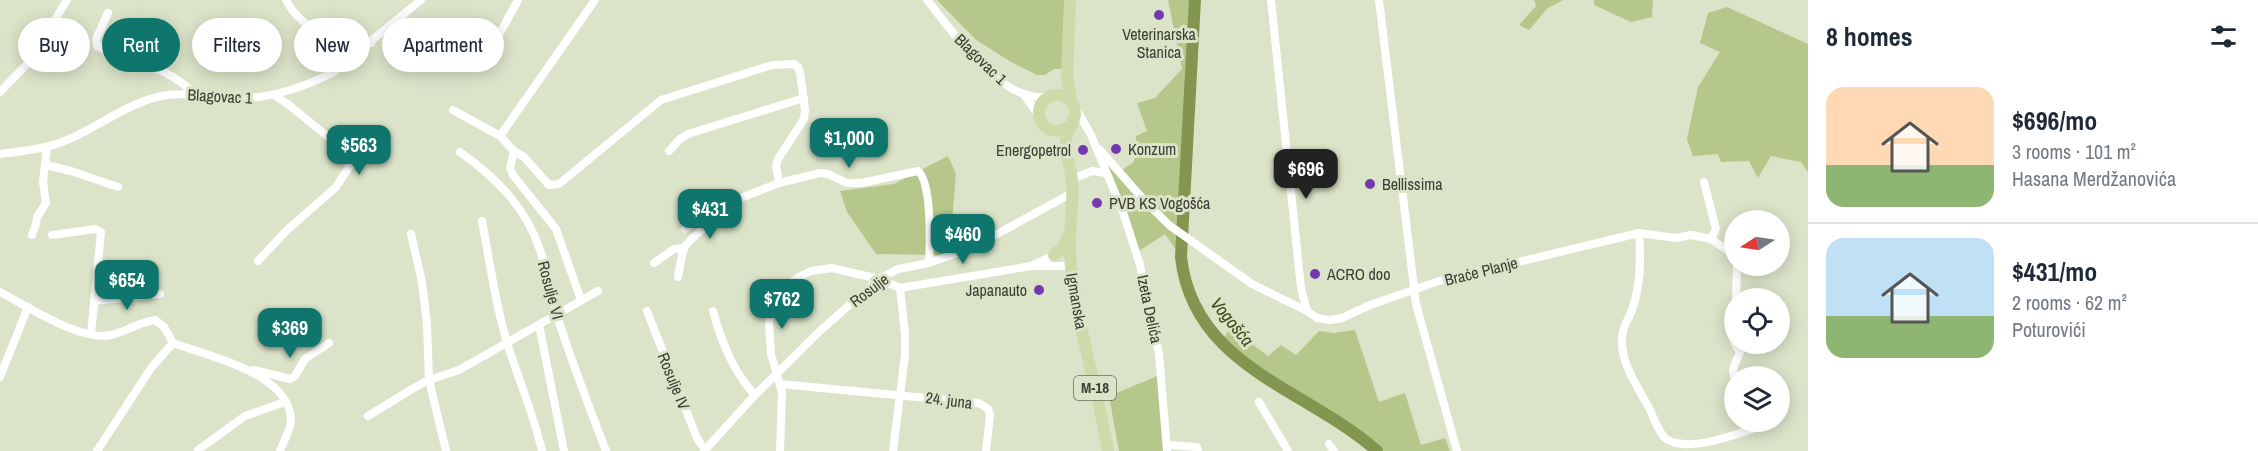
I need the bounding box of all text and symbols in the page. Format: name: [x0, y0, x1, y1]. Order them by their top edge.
marker: Veterinarska Stanica: [1152, 8, 1166, 22]
chip: Buy: [18, 18, 90, 72]
chip: Rent: [102, 18, 180, 72]
chip: Filters: [192, 18, 282, 72]
chip: New: [294, 18, 370, 72]
chip: Apartment: [382, 18, 504, 72]
text: 8 homes: [1826, 19, 1913, 54]
icon: filters: [2207, 20, 2240, 53]
place label: Veterinarska Stanica: [1122, 23, 1197, 63]
street label: Blagovac 1: [950, 29, 1012, 90]
street label: Blagovac 1: [187, 83, 254, 109]
text: $696/mo: [2012, 103, 2097, 138]
icon: home: [1874, 111, 1946, 183]
pin: $1,000: [800, 118, 898, 169]
text: $1,000: [824, 124, 874, 151]
pin: $563: [323, 125, 395, 176]
text: $563: [341, 131, 377, 158]
place label: Konzum: [1128, 138, 1176, 160]
text: 3 rooms · 101 m²: [2012, 138, 2136, 165]
place label: Energopetrol: [996, 139, 1071, 161]
marker: Konzum: [1109, 142, 1123, 156]
marker: Energopetrol: [1076, 143, 1090, 157]
pin: $696: [1270, 149, 1342, 200]
text: $696: [1288, 155, 1324, 182]
text: Hasana Merdžanovića: [2012, 165, 2176, 192]
place label: Bellissima: [1382, 173, 1443, 195]
marker: Bellissima: [1363, 177, 1377, 191]
pin: $431: [674, 189, 746, 240]
place label: PVB KS Vogošća: [1109, 192, 1211, 214]
text: $431: [692, 195, 728, 222]
marker: PVB KS Vogošća: [1090, 196, 1104, 210]
north arrow: [1724, 210, 1790, 276]
map controls: [1724, 210, 1790, 432]
pin: $460: [927, 214, 999, 265]
text: $460: [945, 220, 981, 247]
street label: Braće Planje: [1442, 251, 1520, 291]
text: $431/mo: [2012, 254, 2097, 289]
street label: Rosulje VI: [533, 258, 569, 322]
pin: $654: [91, 260, 163, 311]
icon: home: [1874, 262, 1946, 334]
place label: ACRO doo: [1326, 263, 1390, 285]
text: $654: [109, 266, 145, 293]
marker: ACRO doo: [1308, 267, 1322, 281]
street label: Rosulje: [845, 268, 893, 312]
street label: Igmanska: [1061, 271, 1093, 332]
street label: Izeta Delića: [1132, 273, 1168, 346]
pin: $762: [746, 279, 818, 330]
place label: Japanauto: [966, 279, 1027, 301]
marker: Japanauto: [1032, 283, 1046, 297]
text: $762: [764, 285, 800, 312]
button: locate: [1724, 288, 1790, 354]
text: 2 rooms · 62 m²: [2012, 289, 2127, 316]
water label: Vogošća: [1205, 292, 1260, 351]
pin: $369: [254, 308, 326, 359]
text: $369: [272, 314, 308, 341]
text: Poturovići: [2012, 316, 2086, 343]
street label: Rosulje IV: [653, 349, 695, 413]
button: layers: [1724, 366, 1790, 432]
road number: M-18: [1074, 376, 1116, 400]
street label: 24. juna: [924, 386, 974, 414]

